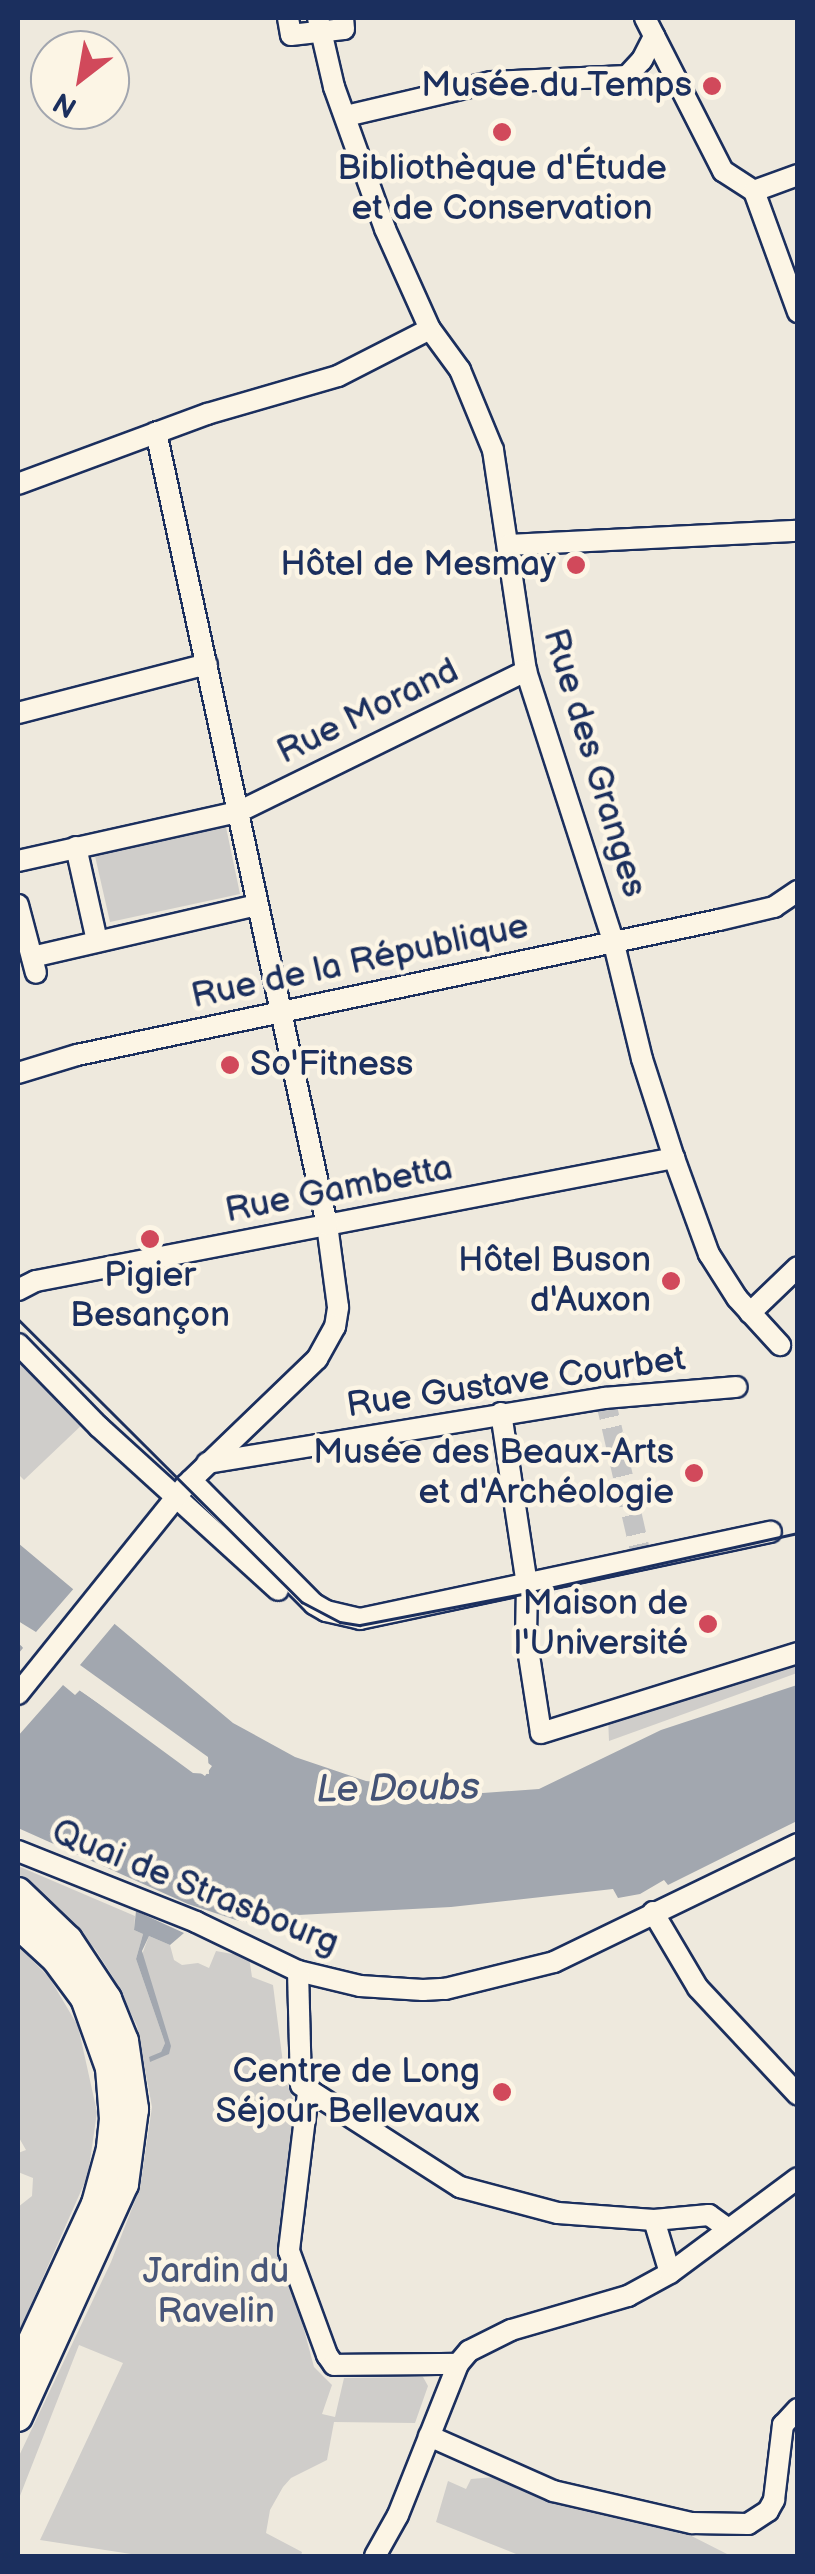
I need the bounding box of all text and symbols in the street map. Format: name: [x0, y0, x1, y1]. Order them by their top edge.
north arrow: [30, 30, 130, 130]
place label: Musée du Temps: [420, 65, 692, 107]
marker: Musée du Temps: [701, 75, 723, 97]
text: N: [48, 85, 83, 124]
marker: Bibliothèque d'Étude et de Conservation: [491, 121, 513, 143]
place label: Bibliothèque d'Étude et de Conservation: [337, 148, 667, 230]
place label: Hôtel de Mesmay: [280, 544, 556, 586]
marker: Hôtel de Mesmay: [565, 554, 587, 576]
street label: Rue des Granges: [533, 624, 655, 902]
street label: Rue Morand: [271, 650, 465, 774]
street label: Rue de la République: [188, 906, 532, 1018]
place label: So'Fitness: [250, 1044, 413, 1086]
marker: So'Fitness: [219, 1054, 241, 1076]
street label: Rue Gambetta: [222, 1147, 456, 1233]
marker: Pigier Besançon: [139, 1228, 161, 1250]
place label: Hôtel Buson d'Auxon: [458, 1240, 651, 1322]
place label: Pigier Besançon: [70, 1255, 230, 1337]
marker: Hôtel Buson d'Auxon: [660, 1270, 682, 1292]
street label: Rue Gustave Courbet: [344, 1338, 688, 1428]
place label: Musée des Beaux-Arts et d'Archéologie: [313, 1432, 674, 1514]
marker: Musée des Beaux-Arts et d'Archéologie: [683, 1462, 705, 1484]
place label: Maison de l'Université: [514, 1583, 688, 1665]
marker: Maison de l'Université: [697, 1613, 719, 1635]
water label: Le Doubs: [316, 1765, 480, 1813]
street label: Quai de Strasbourg: [45, 1811, 345, 1965]
place label: Centre de Long Séjour Bellevaux: [216, 2051, 480, 2133]
marker: Centre de Long Séjour Bellevaux: [489, 2079, 515, 2105]
park label: Jardin du Ravelin: [143, 2251, 289, 2333]

